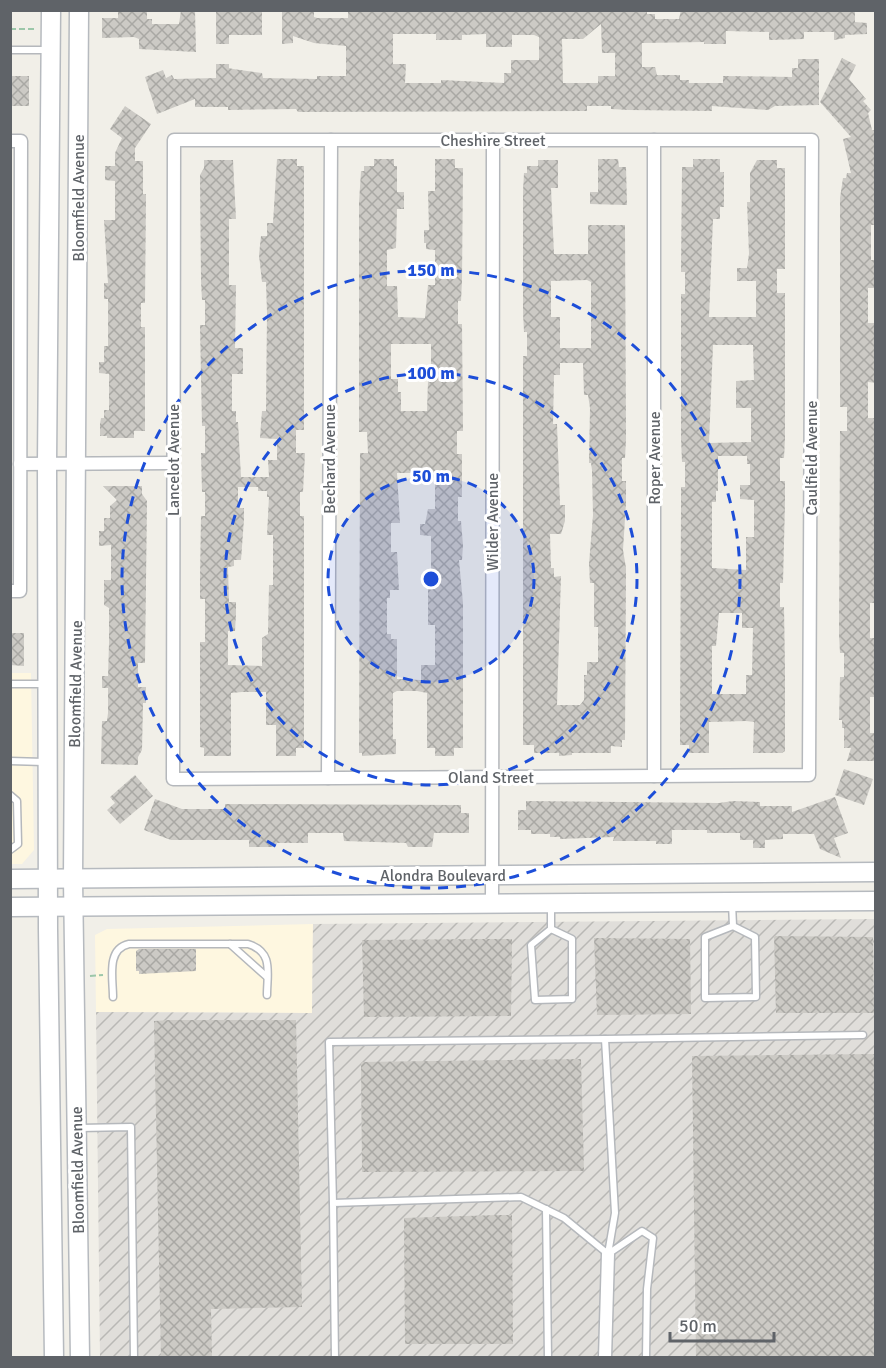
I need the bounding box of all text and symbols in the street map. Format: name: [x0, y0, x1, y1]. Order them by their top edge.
street label: Cheshire Street: [440, 131, 546, 151]
street label: Bloomfield Avenue: [69, 134, 89, 262]
text: 150 m: [407, 259, 455, 281]
text: 100 m: [407, 362, 455, 384]
street label: Caulfield Avenue: [802, 401, 822, 515]
street label: Lancelot Avenue: [164, 404, 184, 516]
street label: Bechard Avenue: [320, 404, 340, 514]
street label: Roper Avenue: [645, 411, 665, 505]
text: 50 m: [412, 465, 450, 487]
street label: Wilder Avenue: [483, 473, 503, 571]
centre of rings: [421, 569, 441, 589]
street label: Bloomfield Avenue: [65, 620, 87, 748]
street label: Oland Street: [448, 768, 534, 788]
street label: Alondra Boulevard: [380, 866, 506, 886]
street label: Bloomfield Avenue: [67, 1106, 89, 1234]
scale bar: [670, 1305, 774, 1343]
text: 50 m: [679, 1315, 717, 1337]

